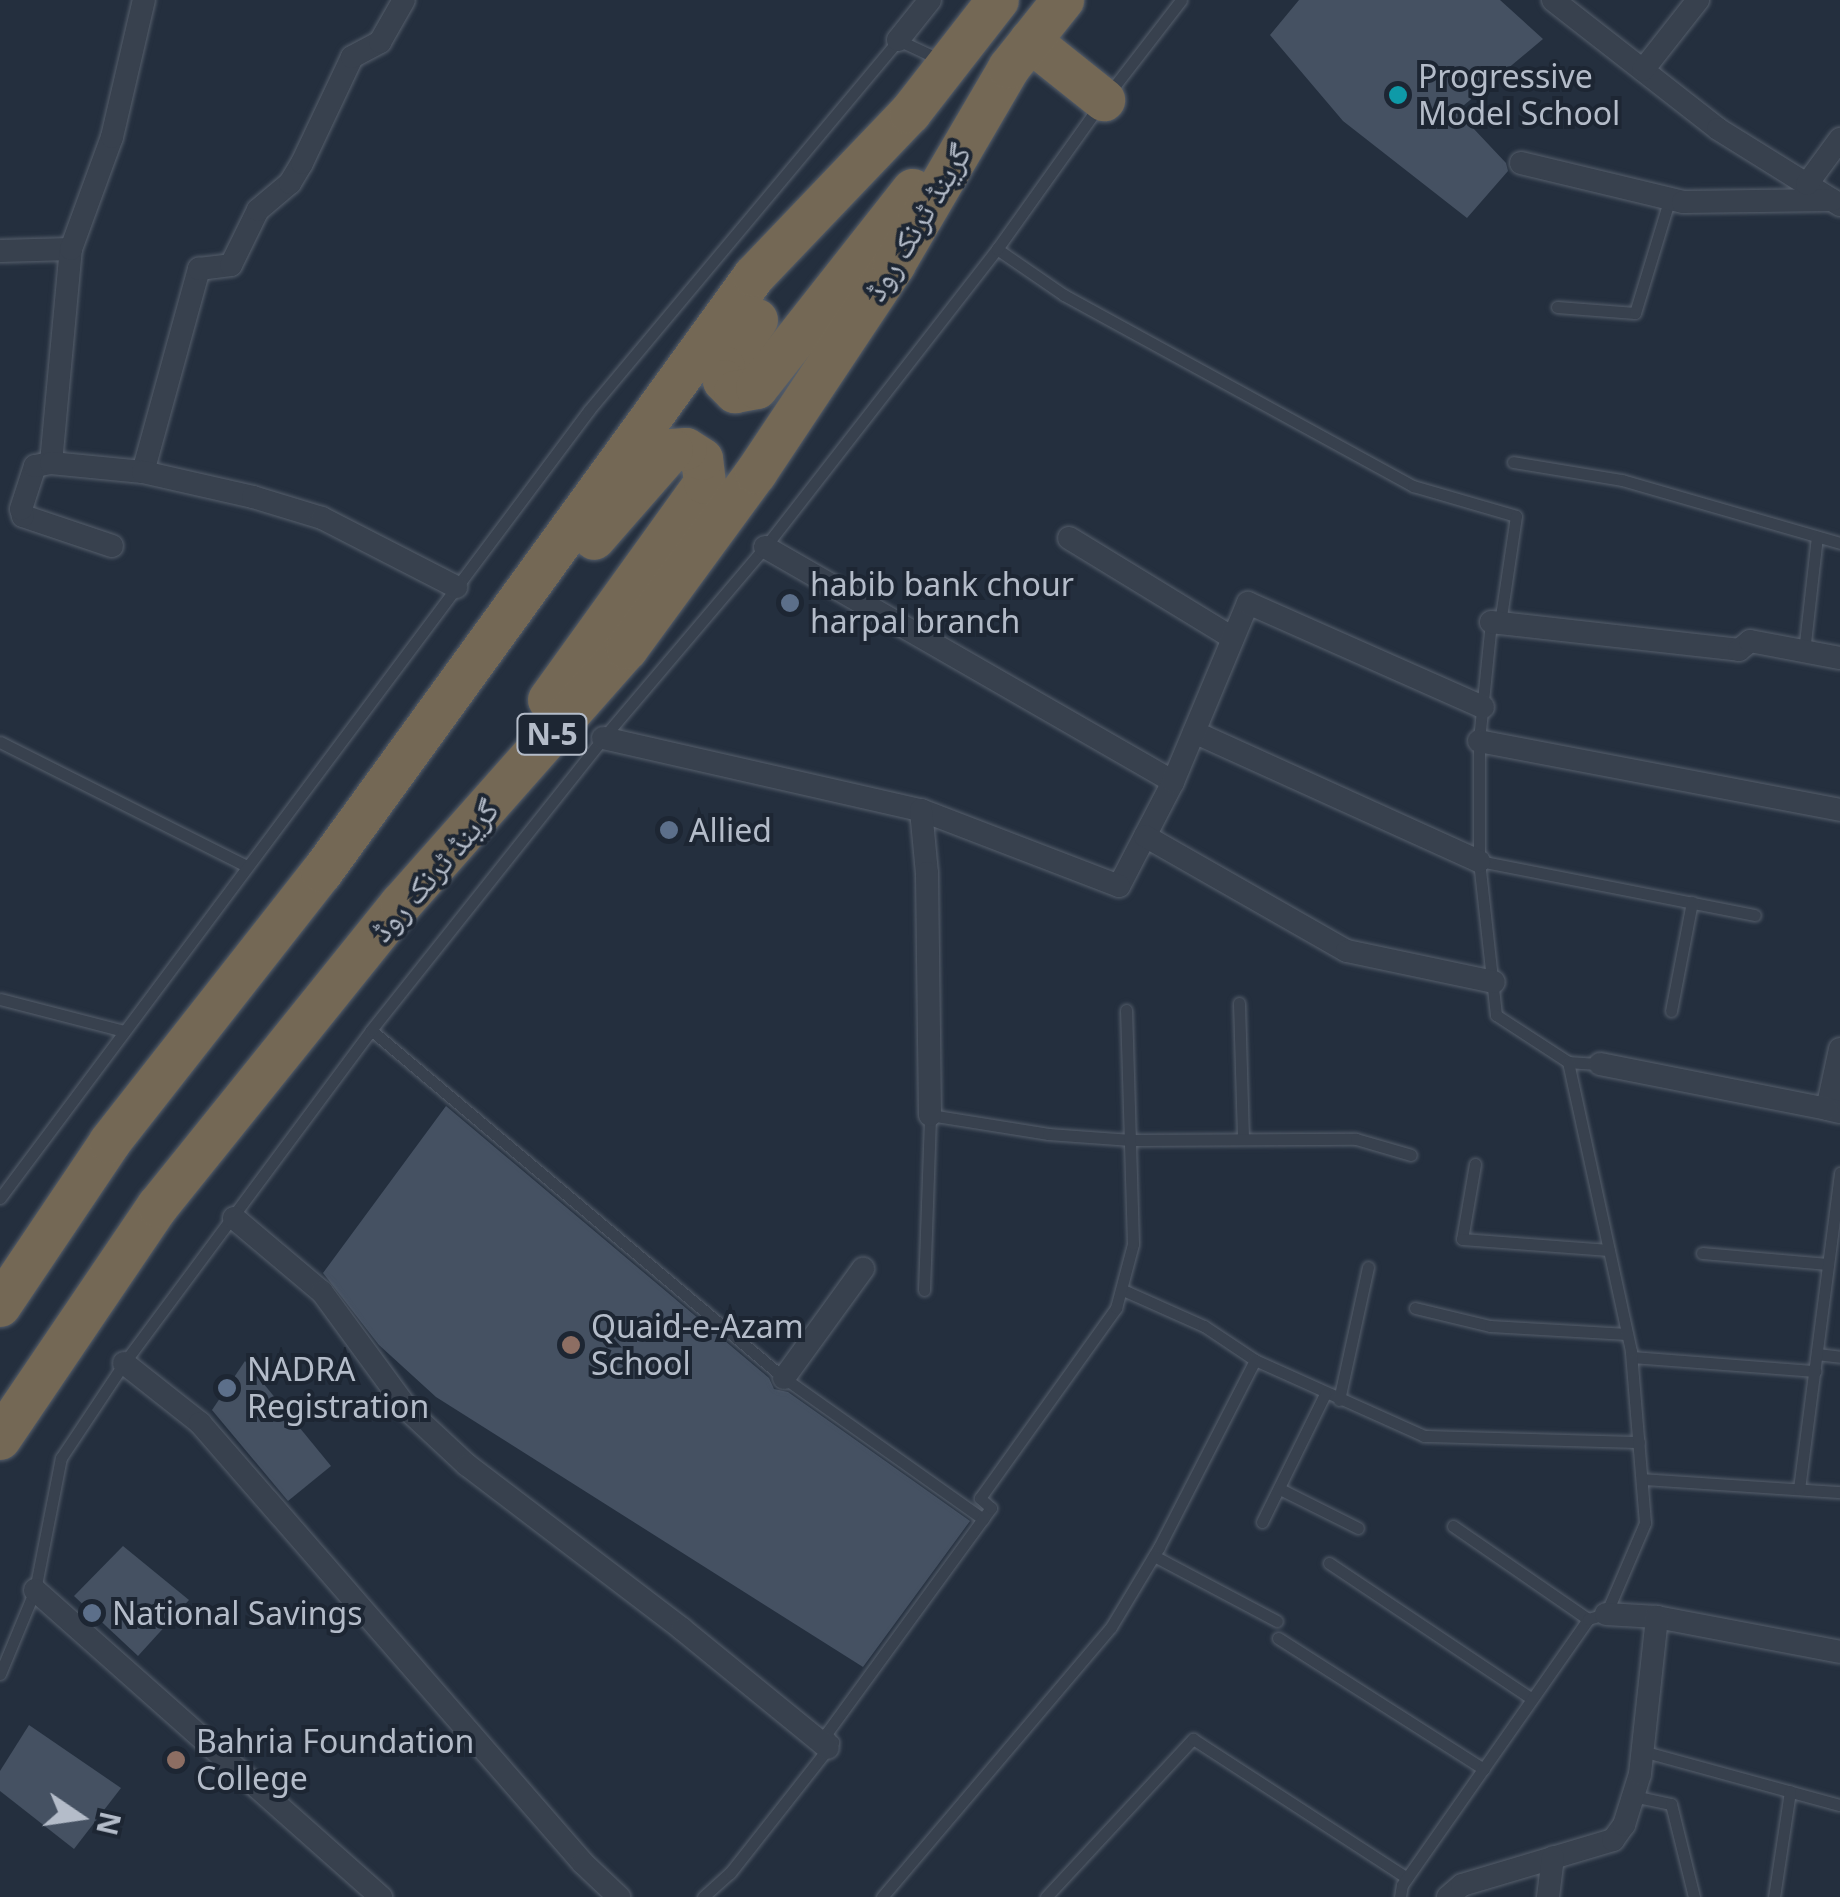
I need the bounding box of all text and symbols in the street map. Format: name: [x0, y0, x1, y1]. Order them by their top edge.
place label: Progressive Model School: [1418, 58, 1620, 133]
marker: Progressive Model School: [1387, 84, 1409, 106]
street label: گرینڈ ٹرنک روڈ: [855, 136, 979, 308]
place label: habib bank chour harpal branch: [810, 566, 1074, 641]
marker: habib bank chour harpal branch: [779, 592, 801, 614]
road number: N-5: [514, 709, 590, 759]
street label: گرینڈ ٹرنک روڈ: [362, 791, 506, 949]
place label: Allied: [689, 811, 772, 849]
marker: Allied: [658, 819, 680, 841]
place label: Quaid-e-Azam School: [591, 1308, 804, 1383]
marker: Quaid-e-Azam School: [560, 1334, 582, 1356]
place label: NADRA Registration: [247, 1351, 429, 1426]
marker: NADRA Registration: [216, 1377, 238, 1399]
place label: National Savings: [112, 1594, 363, 1632]
marker: National Savings: [81, 1602, 103, 1624]
place label: Bahria Foundation College: [196, 1723, 474, 1798]
marker: Bahria Foundation College: [165, 1749, 187, 1771]
north arrow: [30, 1767, 130, 1867]
text: N: [88, 1808, 130, 1839]

